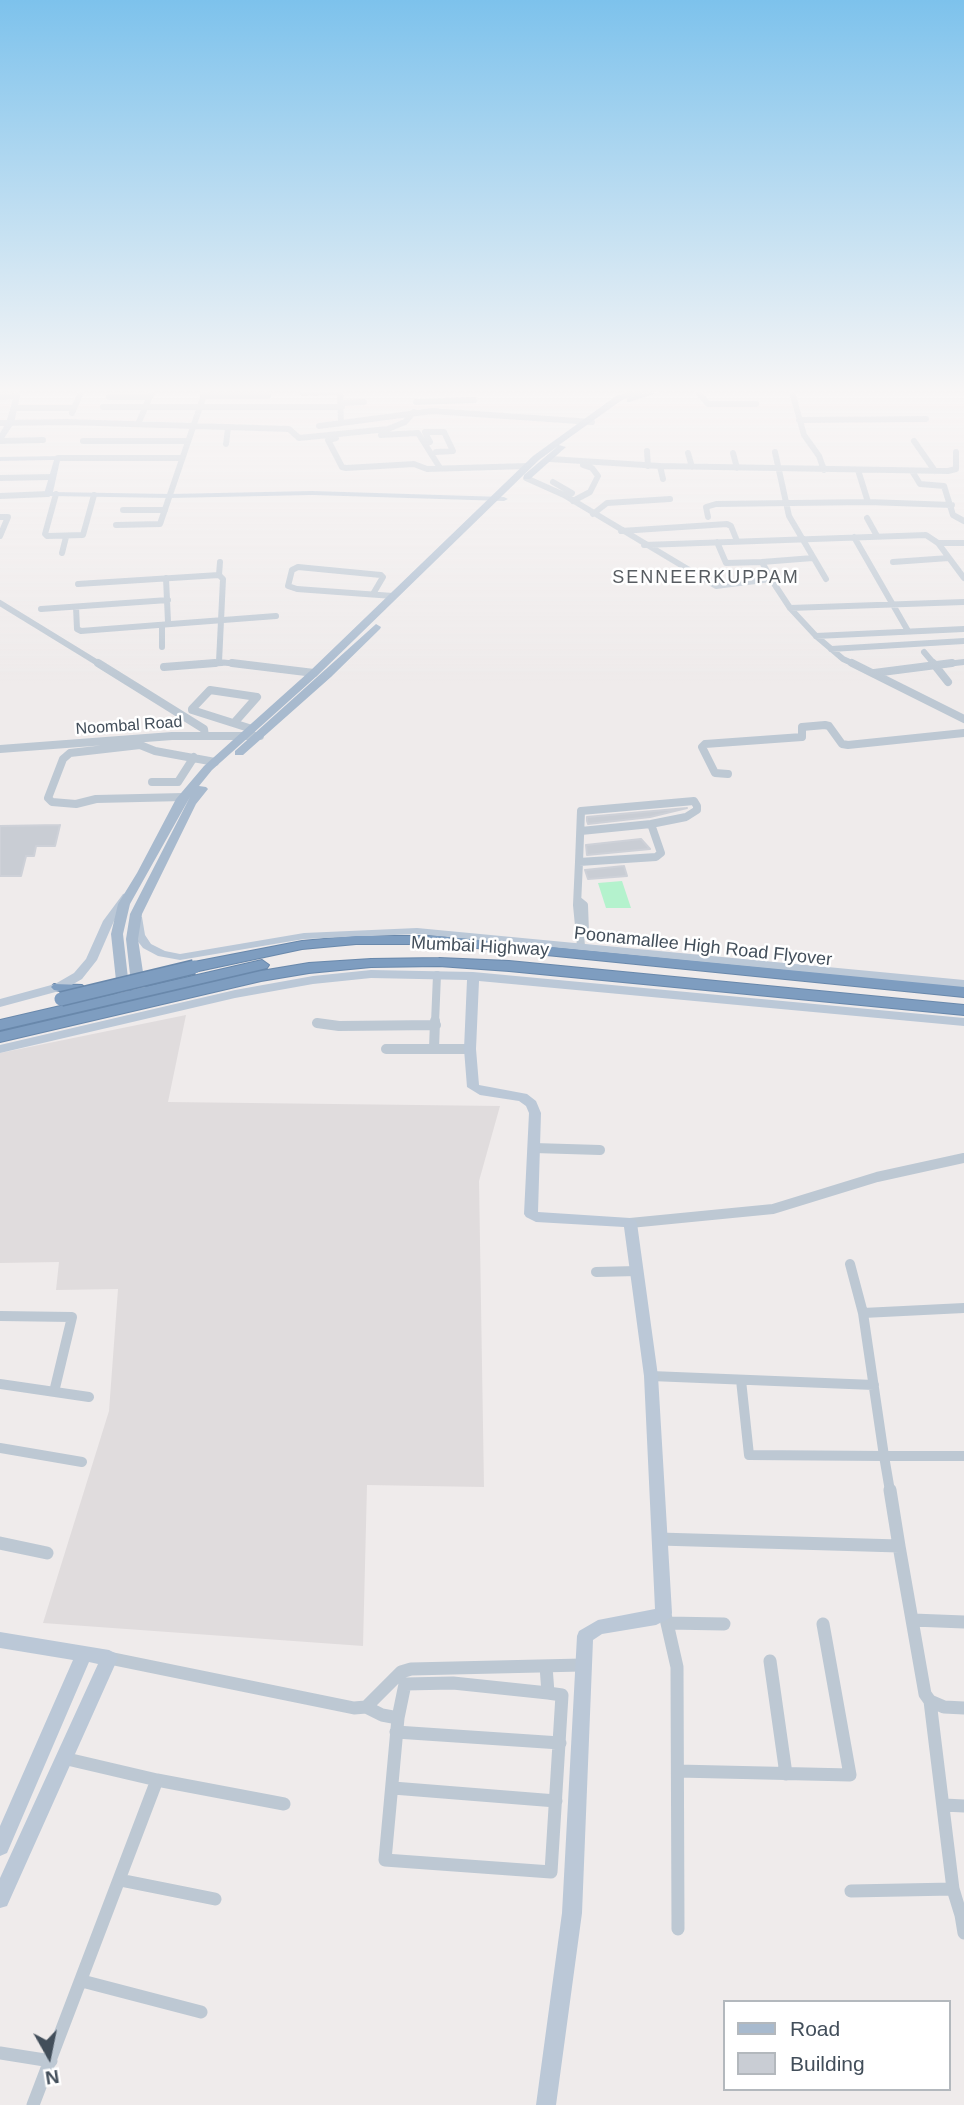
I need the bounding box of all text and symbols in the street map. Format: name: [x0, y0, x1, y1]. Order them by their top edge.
district label: SENNEERKUPPAM: [614, 567, 798, 589]
street label: Noombal Road: [75, 713, 183, 739]
street label: Poonamallee High Road Flyover: [573, 923, 833, 971]
street label: Mumbai Highway: [411, 933, 549, 961]
legend: [722, 2000, 950, 2091]
text: Road: [790, 2017, 840, 2040]
north arrow: [14, 2021, 84, 2091]
text: Building: [790, 2052, 865, 2075]
text: N: [44, 2066, 61, 2089]

